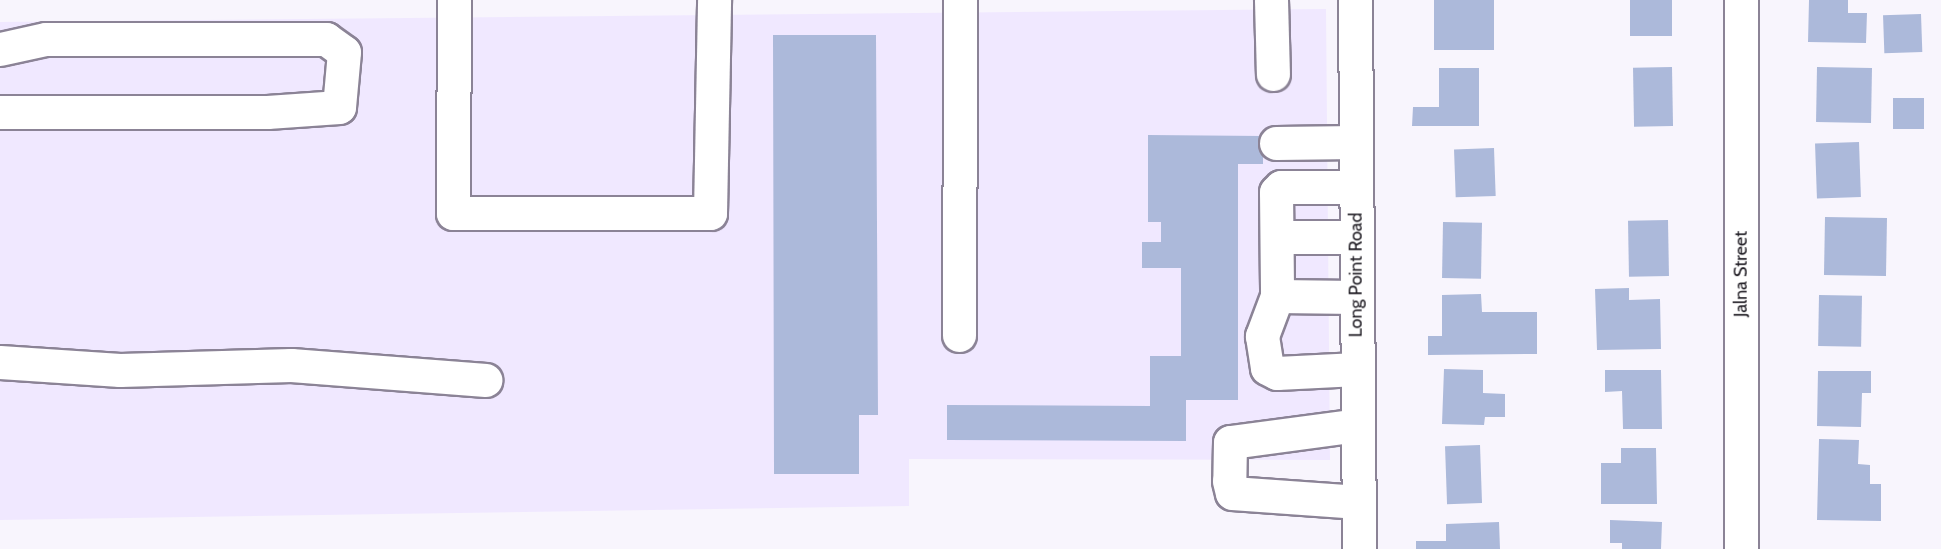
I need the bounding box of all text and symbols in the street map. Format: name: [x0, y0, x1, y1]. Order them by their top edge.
street label: Long Point Road: [1345, 213, 1367, 337]
street label: Jalna Street: [1730, 231, 1752, 317]

